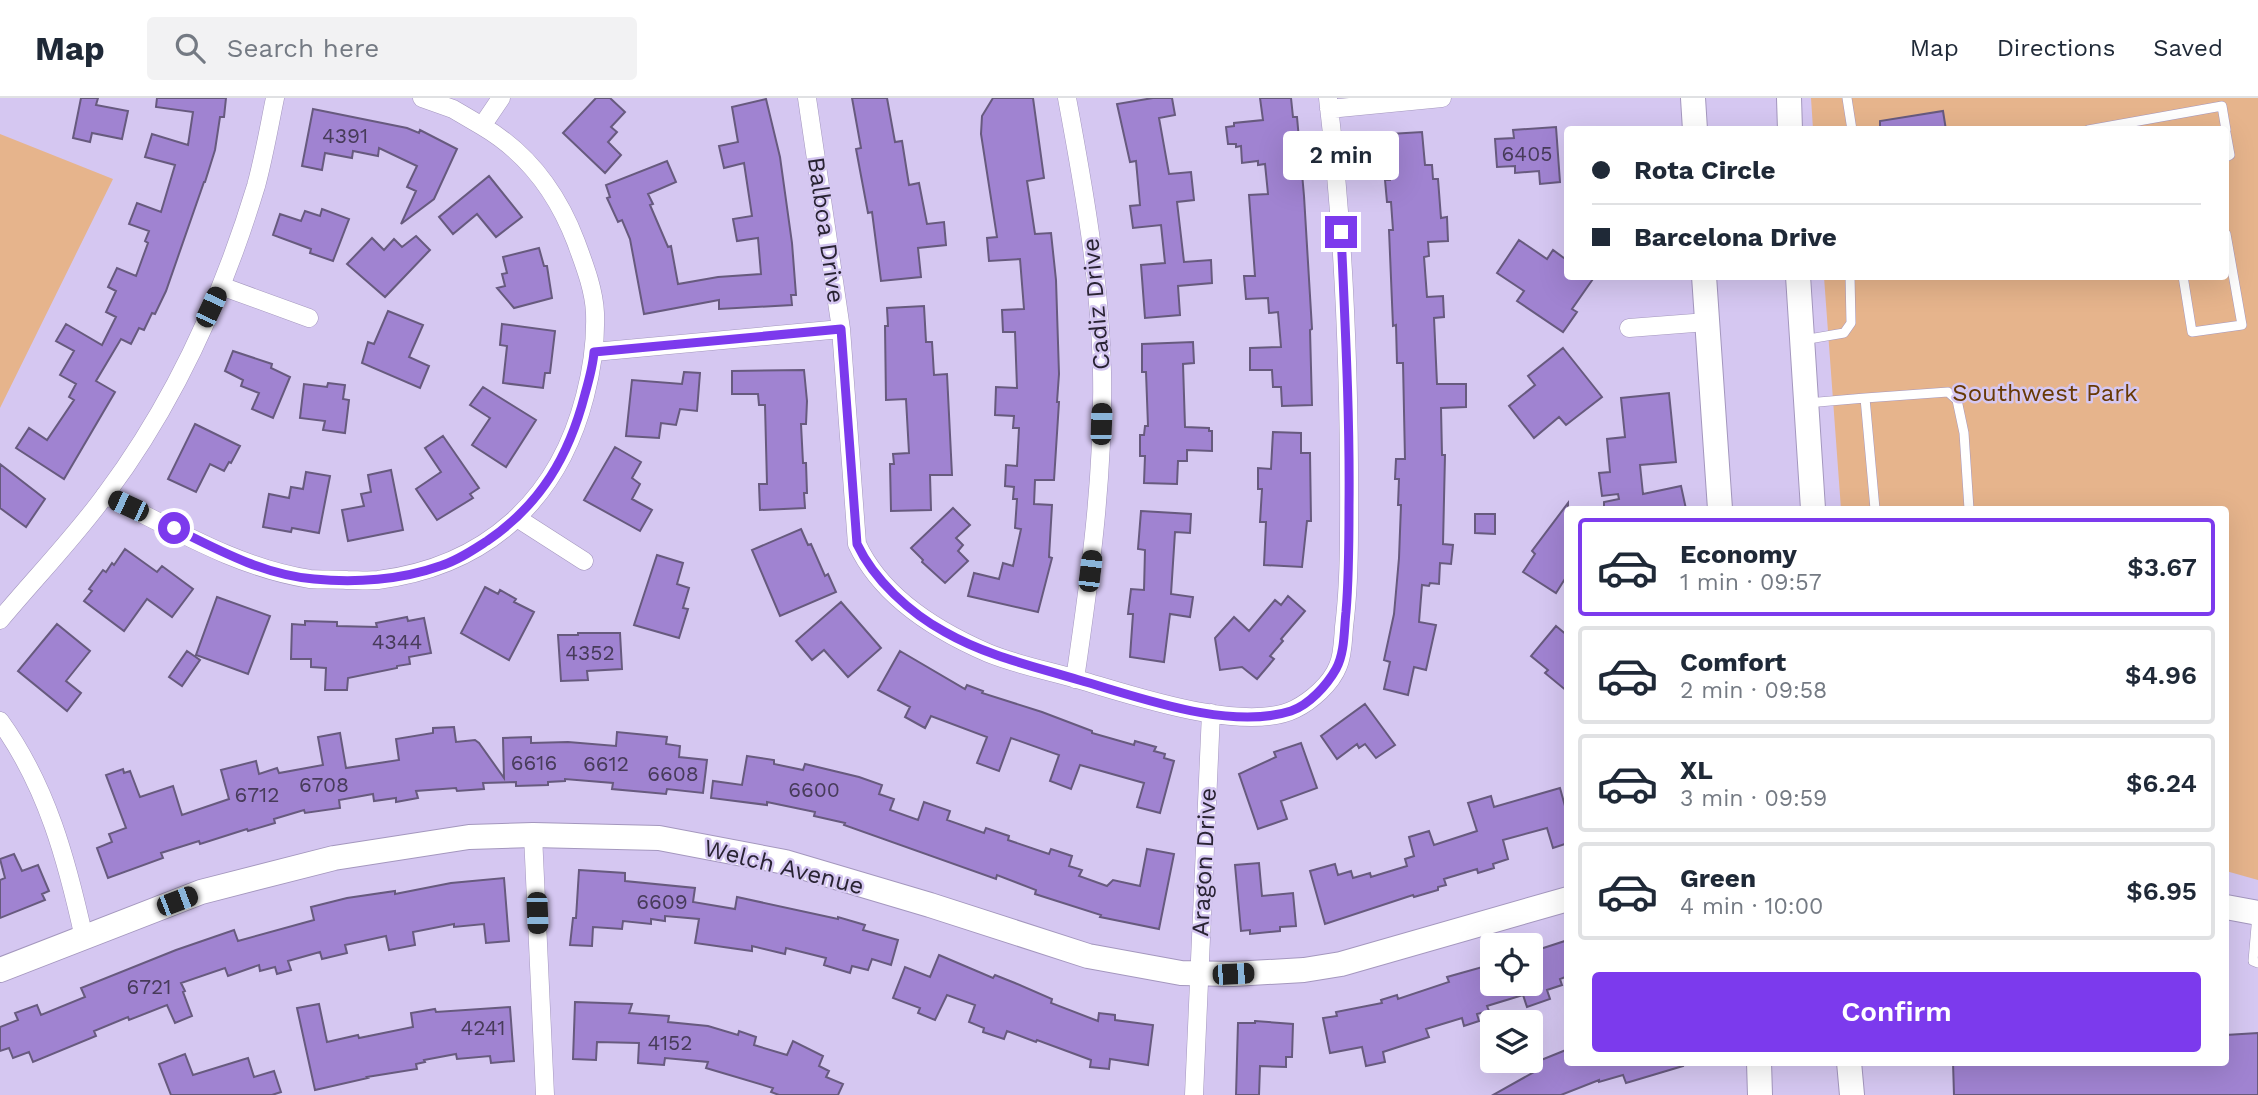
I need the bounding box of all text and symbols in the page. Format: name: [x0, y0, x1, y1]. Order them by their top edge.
search box: [147, 17, 637, 80]
text: Map: [35, 29, 105, 68]
icon: search: [171, 29, 209, 67]
text: Search here: [227, 33, 379, 63]
text: Map: [1910, 34, 1959, 62]
text: Directions: [1997, 34, 2115, 62]
text: Saved: [2153, 34, 2223, 62]
house number: 4391: [322, 123, 368, 148]
callout: 2 min: [1283, 130, 1399, 180]
house number: 6405: [1502, 141, 1552, 166]
text: 2 min: [1309, 142, 1373, 169]
street label: Balboa Drive: [802, 155, 850, 305]
text: Rota Circle: [1634, 155, 1776, 185]
route end: [1325, 216, 1357, 248]
text: Barcelona Drive: [1634, 222, 1837, 252]
street label: Cadiz Drive: [1076, 237, 1116, 371]
car: [193, 284, 230, 330]
park label: Southwest Park: [1952, 379, 2138, 407]
car: [1090, 403, 1113, 445]
car: [105, 488, 152, 524]
route start: [158, 512, 190, 544]
icon: car: [1596, 536, 1659, 599]
text: Economy: [1680, 539, 1797, 569]
car: [1078, 549, 1103, 593]
text: $3.67: [2127, 552, 2197, 582]
text: 1 min · 09:57: [1680, 569, 1822, 596]
house number: 4344: [372, 629, 422, 654]
house number: 4352: [565, 640, 615, 665]
icon: car: [1596, 644, 1659, 707]
text: Comfort: [1680, 647, 1786, 677]
text: $4.96: [2125, 660, 2197, 690]
text: 2 min · 09:58: [1680, 677, 1827, 704]
house number: 6616: [511, 750, 557, 775]
house number: 6612: [583, 751, 629, 776]
icon: car: [1596, 752, 1659, 815]
text: XL: [1680, 755, 1713, 785]
house number: 6608: [647, 761, 699, 786]
text: $6.24: [2126, 768, 2197, 798]
house number: 6708: [299, 772, 349, 797]
house number: 6600: [788, 777, 840, 802]
house number: 6712: [235, 782, 279, 807]
text: 3 min · 09:59: [1680, 785, 1827, 812]
street label: Aragon Drive: [1186, 787, 1222, 937]
street label: Welch Avenue: [701, 834, 867, 900]
icon: car: [1596, 860, 1659, 923]
text: Green: [1680, 863, 1756, 893]
text: $6.95: [2126, 876, 2197, 906]
car: [154, 884, 201, 918]
house number: 6609: [636, 889, 688, 914]
car: [526, 892, 549, 934]
text: 4 min · 10:00: [1680, 893, 1823, 920]
map controls: [1480, 933, 1543, 1073]
button: locate: [1480, 933, 1543, 996]
car: [1212, 962, 1255, 986]
button: Confirm: [1592, 972, 2201, 1052]
house number: 6721: [127, 974, 171, 999]
button: layers: [1480, 1010, 1543, 1073]
house number: 4241: [460, 1015, 506, 1040]
house number: 4152: [647, 1030, 693, 1055]

